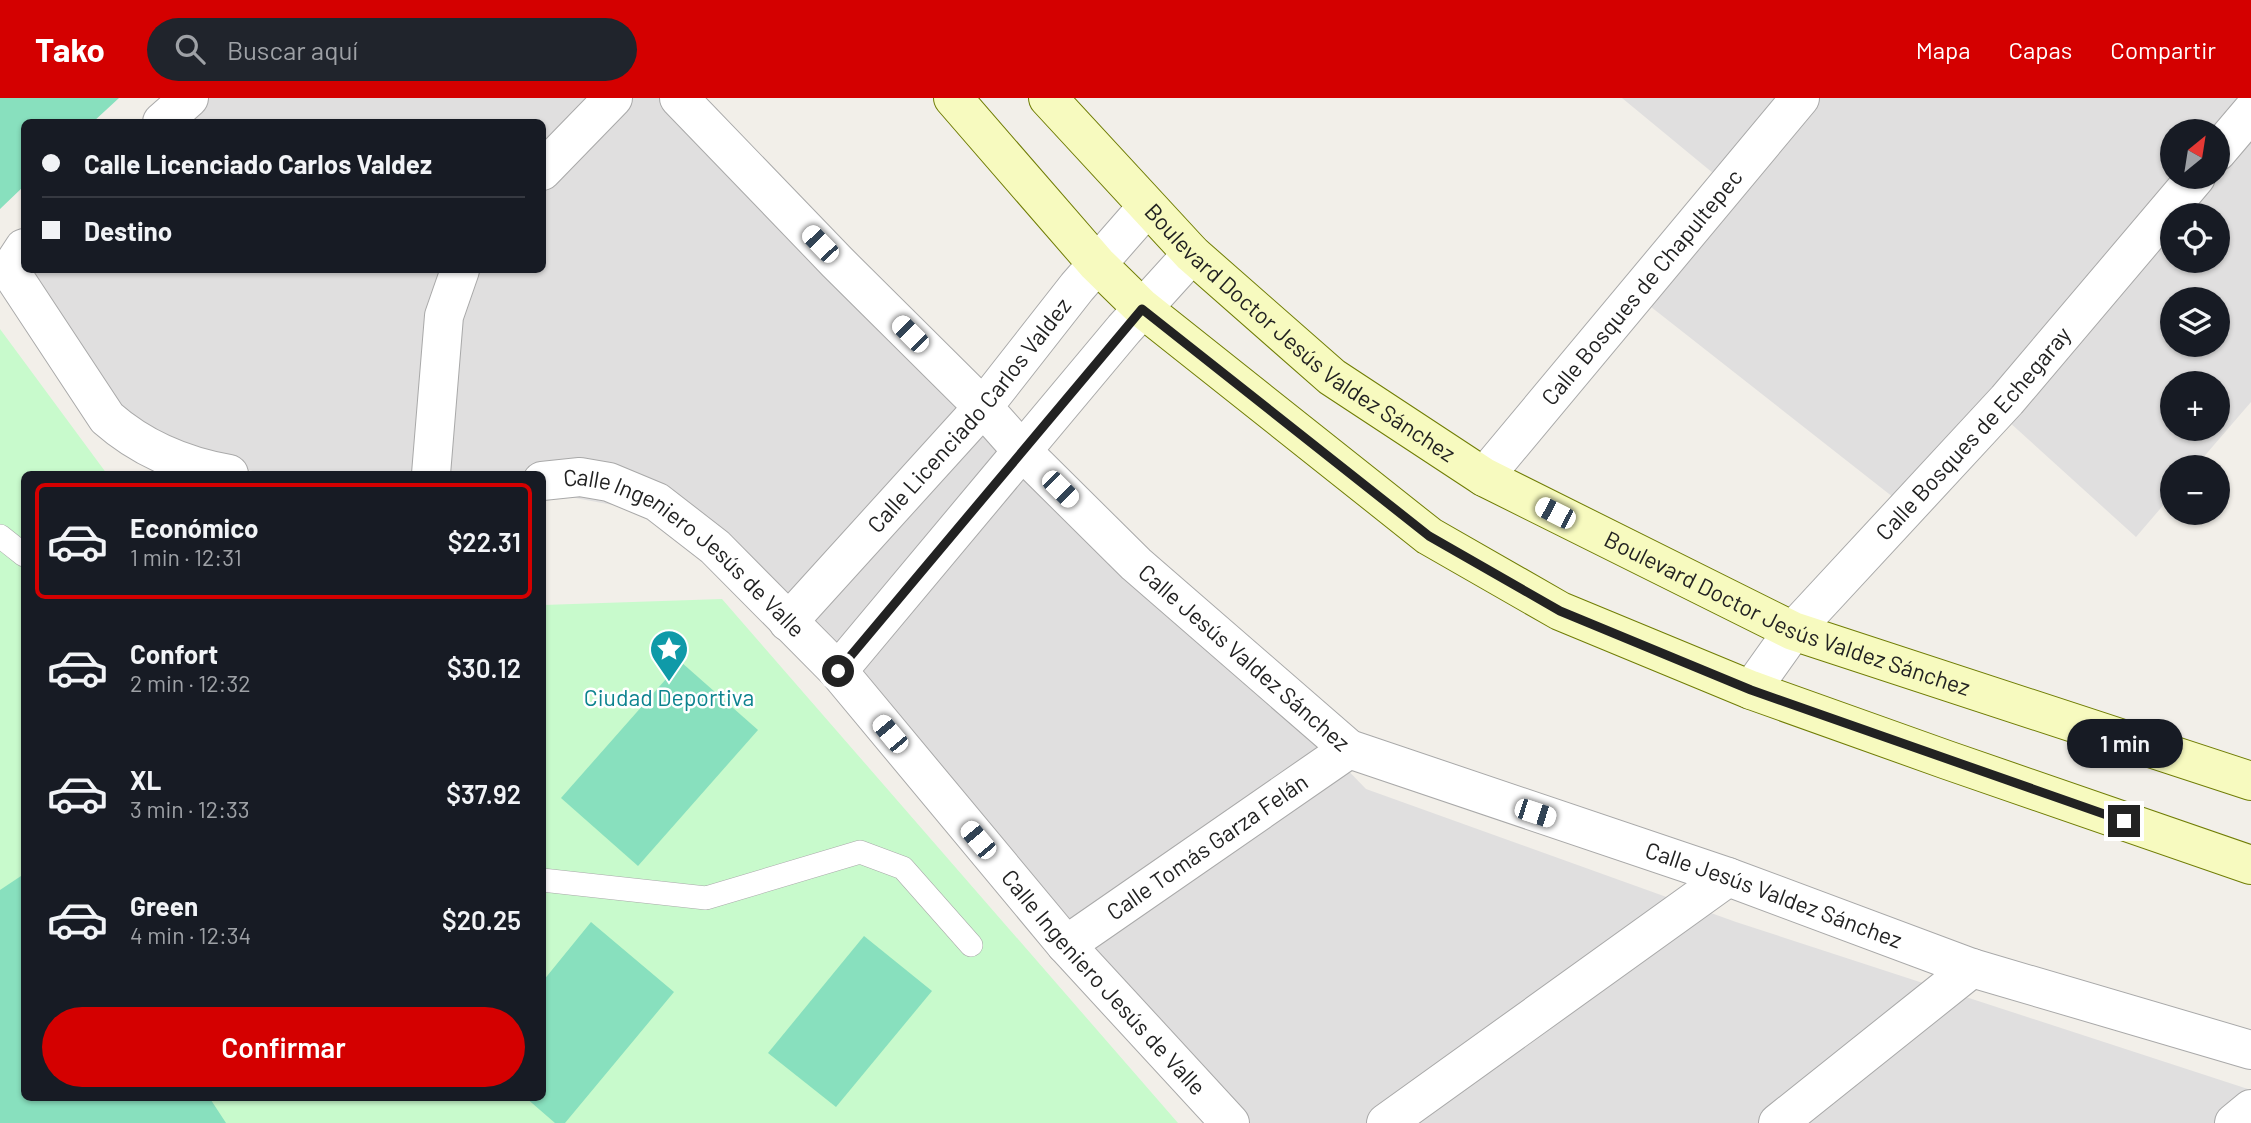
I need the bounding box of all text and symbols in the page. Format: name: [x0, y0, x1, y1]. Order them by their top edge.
search box: [147, 18, 637, 81]
text: Tako: [35, 29, 105, 69]
icon: search: [171, 30, 209, 68]
text: Buscar aquí: [227, 34, 358, 65]
text: Mapa: [1916, 35, 1971, 64]
text: Capas: [2009, 35, 2072, 64]
text: Compartir: [2110, 35, 2216, 64]
north arrow: [2160, 119, 2230, 189]
map controls: [2160, 119, 2230, 525]
text: Calle Licenciado Carlos Valdez: [84, 148, 432, 179]
street label: Calle Bosques de Chapultepec: [1535, 163, 1748, 410]
street label: Boulevard Doctor Jesús Valdez Sánchez: [1139, 197, 1461, 467]
button: locate: [2160, 203, 2230, 273]
text: Destino: [84, 215, 172, 246]
car: [798, 222, 843, 266]
button: layers: [2160, 287, 2230, 357]
street label: Calle Licenciado Carlos Valdez: [861, 292, 1076, 538]
car: [888, 312, 933, 356]
street label: Calle Bosques de Echegaray: [1869, 320, 2077, 546]
button: +: [2160, 371, 2230, 441]
button: −: [2160, 455, 2230, 525]
street label: Calle Ingeniero Jesús de Valle: [562, 462, 811, 642]
car: [1038, 467, 1083, 511]
car: [1532, 494, 1579, 532]
icon: car: [46, 510, 109, 573]
text: Económico: [130, 512, 259, 543]
street label: Boulevard Doctor Jesús Valdez Sánchez: [1600, 524, 1974, 701]
text: $22.31: [448, 526, 521, 557]
text: 1 min · 12:31: [130, 543, 242, 571]
street label: Calle Jesús Valdez Sánchez: [1133, 558, 1356, 757]
place icon: Ciudad Deportiva: [648, 628, 690, 683]
icon: car: [46, 636, 109, 699]
text: Confort: [130, 638, 218, 669]
text: $30.12: [447, 652, 521, 683]
route start: [822, 655, 854, 687]
text: 2 min · 12:32: [130, 669, 251, 697]
place label: Ciudad Deportiva: [584, 683, 754, 711]
car: [869, 711, 912, 757]
callout: 1 min: [2066, 720, 2182, 768]
text: 1 min: [2100, 729, 2150, 757]
icon: car: [46, 762, 109, 825]
text: XL: [130, 764, 161, 795]
street label: Calle Tomás Garza Felán: [1101, 767, 1313, 926]
text: $37.92: [446, 778, 521, 809]
text: 3 min · 12:33: [130, 795, 250, 823]
car: [1512, 797, 1559, 829]
route end: [2108, 805, 2140, 837]
car: [957, 817, 1000, 863]
street label: Calle Jesús Valdez Sánchez: [1642, 835, 1906, 954]
street label: Calle Ingeniero Jesús de Valle: [996, 863, 1212, 1100]
icon: car: [46, 888, 109, 951]
text: Green: [130, 890, 198, 921]
text: $20.25: [442, 904, 521, 935]
text: 4 min · 12:34: [130, 921, 251, 949]
button: Confirmar: [42, 1007, 525, 1087]

